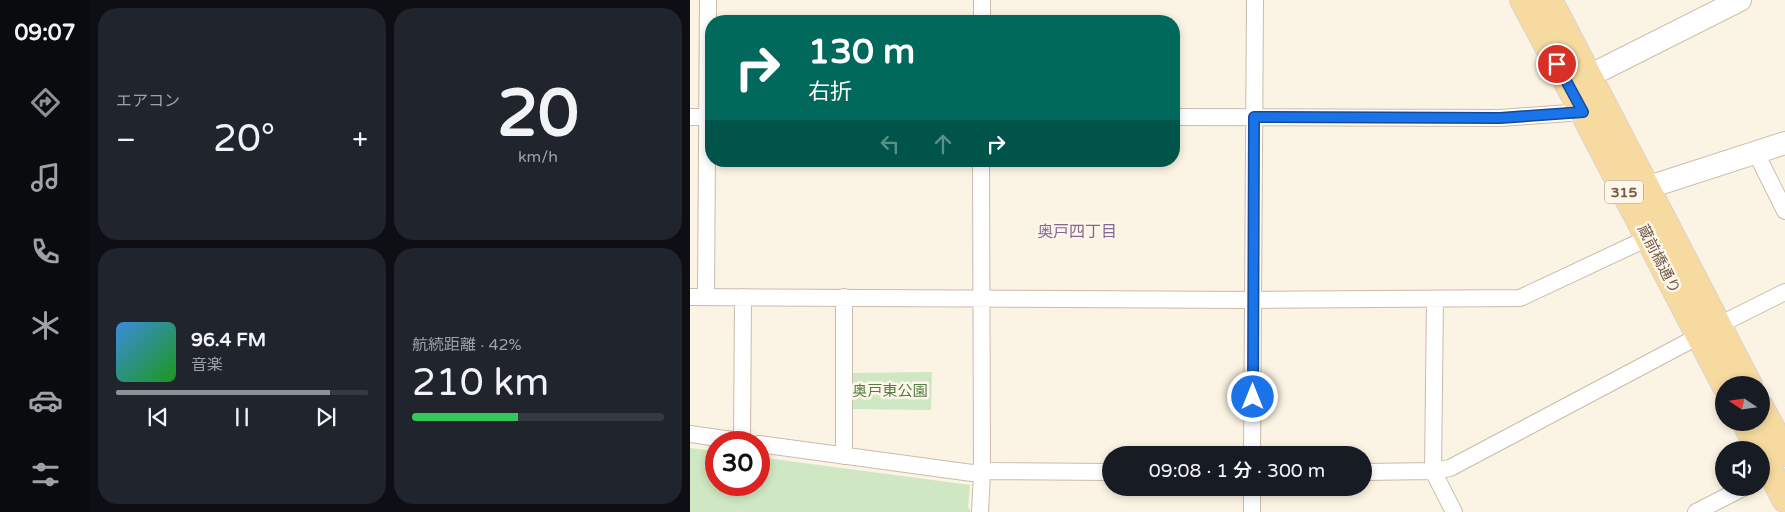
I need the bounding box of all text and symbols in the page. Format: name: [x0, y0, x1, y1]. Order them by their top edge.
text: 09:07: [15, 20, 75, 46]
text: 130 m: [808, 31, 915, 73]
icon: right: [725, 35, 790, 100]
pin: [1536, 43, 1578, 85]
icon: arrive: [1543, 50, 1571, 78]
text: 20: [497, 75, 579, 154]
text: 右折: [808, 79, 852, 105]
icon: directions: [28, 85, 63, 120]
text: エアコン: [116, 91, 180, 111]
text: 20°: [213, 116, 275, 162]
text: −: [116, 123, 136, 157]
text: +: [352, 123, 368, 157]
icon: left: [876, 130, 904, 158]
icon: ahead: [929, 130, 957, 158]
icon: right: [982, 130, 1010, 158]
text: km/h: [518, 147, 558, 167]
icon: music: [28, 160, 63, 195]
road number: 315: [1605, 180, 1643, 203]
street label: 蔵前橋通り: [1634, 221, 1684, 297]
district label: 奥戸四丁目: [1037, 222, 1117, 242]
icon: phone: [28, 234, 63, 269]
icon: climate: [28, 308, 63, 343]
text: 96.4 FM: [191, 329, 266, 351]
text: 航続距離 · 42%: [412, 335, 522, 355]
text: 音楽: [191, 355, 223, 375]
text: 210 km: [412, 360, 549, 406]
position arrow: [1226, 370, 1278, 422]
north arrow: [1715, 376, 1770, 431]
map controls: [1715, 376, 1770, 496]
park label: 奥戸東公園: [852, 382, 928, 400]
icon: car: [28, 383, 63, 418]
icon: previous: [144, 403, 172, 431]
icon: pause: [228, 403, 256, 431]
icon: next: [312, 403, 340, 431]
speed limit sign: 30: [705, 431, 770, 496]
button: sound: [1715, 441, 1770, 496]
icon: filters: [28, 457, 63, 492]
text: 09:08 · 1 分 · 300 m: [1149, 460, 1325, 482]

